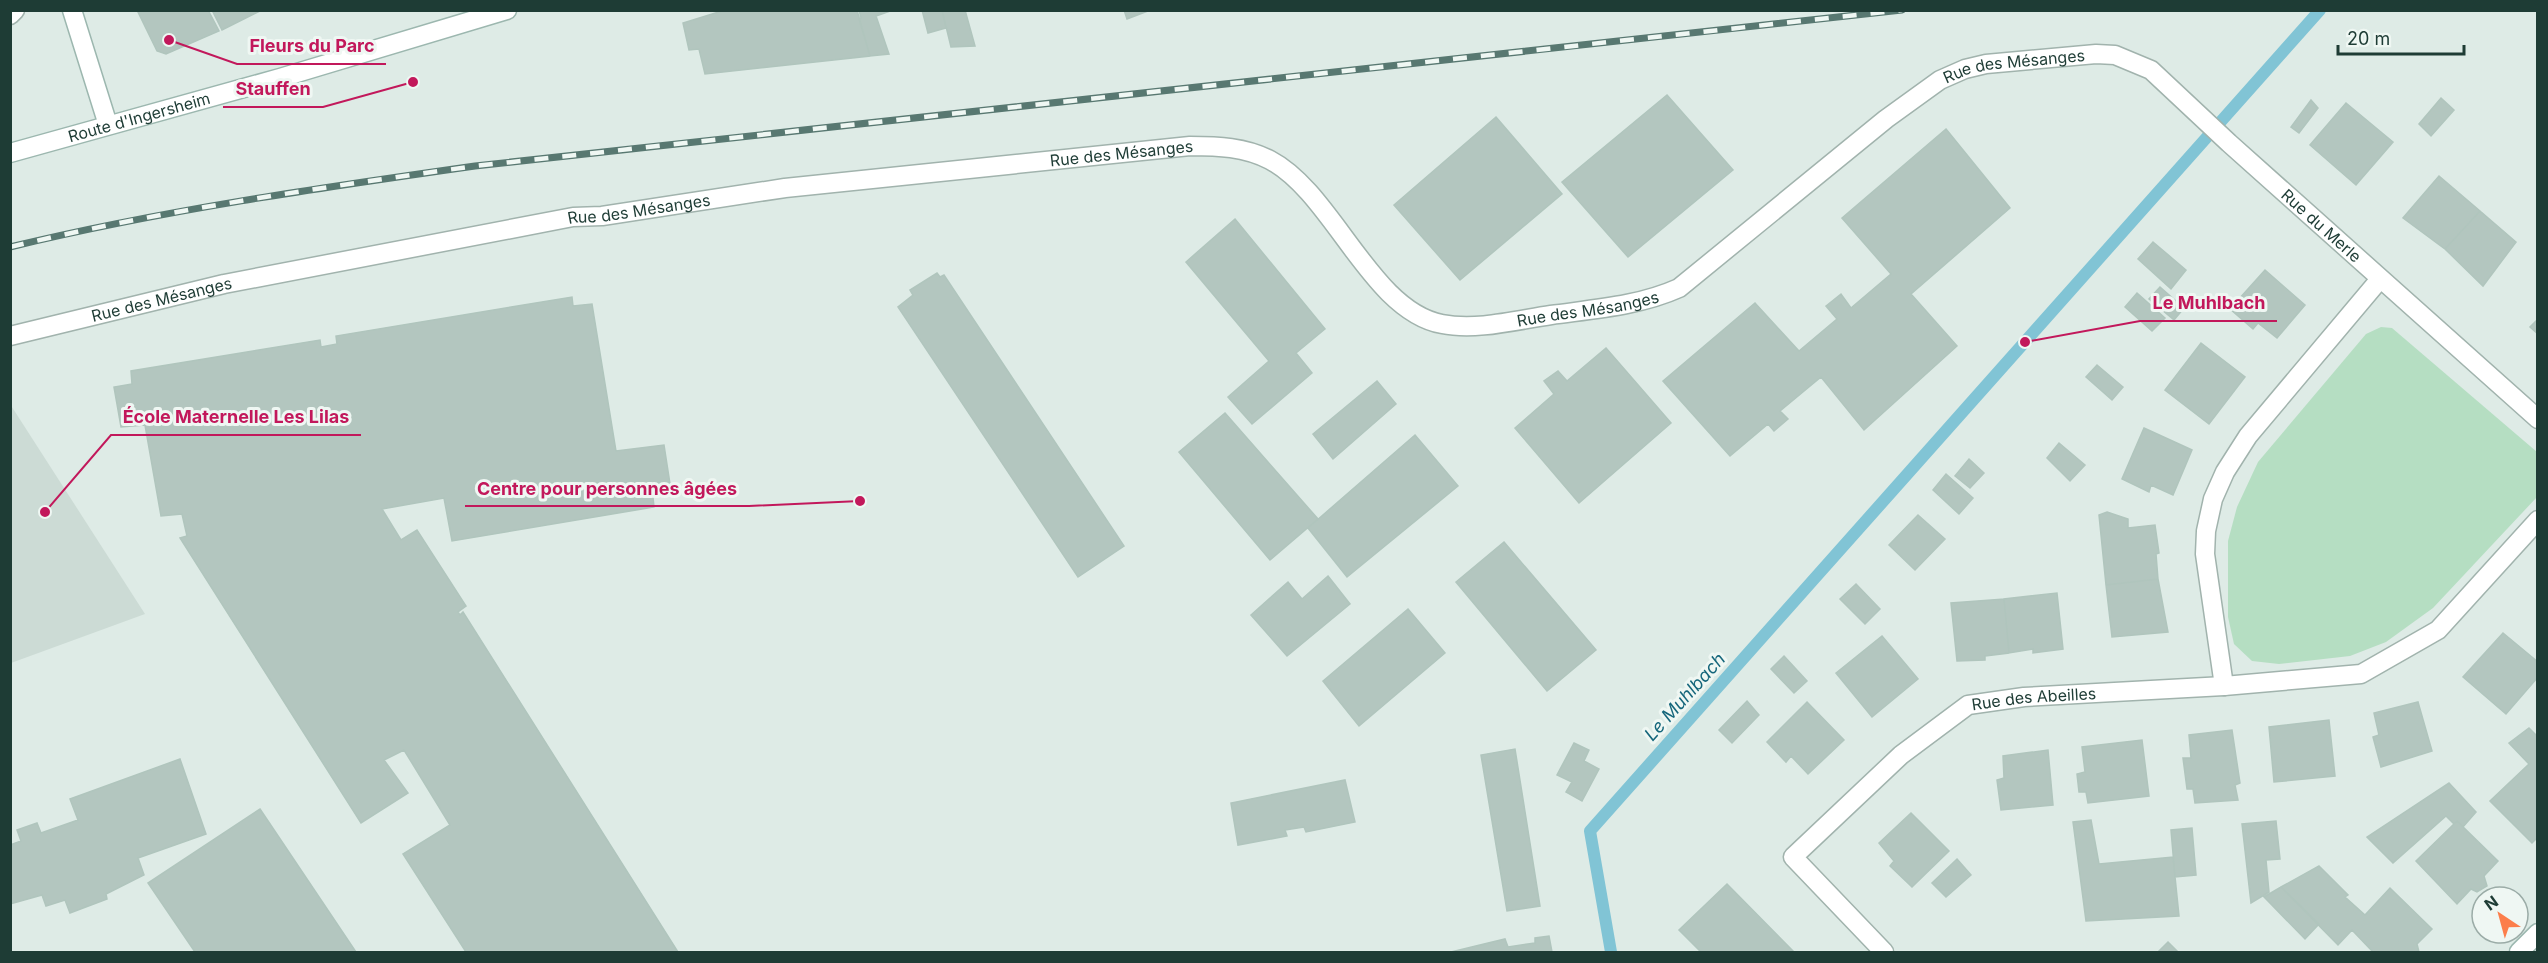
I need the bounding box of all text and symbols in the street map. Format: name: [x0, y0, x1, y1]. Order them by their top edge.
scale bar: [2338, 18, 2464, 56]
callout: Fleurs du Parc: [237, 28, 386, 64]
text: 20 m: [2347, 28, 2390, 49]
text: Fleurs du Parc: [249, 35, 375, 56]
street label: Rue des Mésanges: [1940, 45, 2086, 87]
callout: Stauffen: [223, 71, 323, 107]
text: Stauffen: [235, 78, 311, 99]
street label: Route d'Ingersheim: [66, 88, 212, 146]
street label: Rue des Mésanges: [1049, 136, 1194, 170]
street label: Rue du Merle: [2277, 185, 2366, 267]
street label: Rue des Mésanges: [566, 190, 712, 228]
street label: Rue des Mésanges: [89, 273, 233, 326]
callout: Le Muhlbach: [2140, 285, 2277, 321]
street label: Rue des Mésanges: [1515, 286, 1661, 331]
text: Le Muhlbach: [2153, 292, 2266, 313]
callout: École Maternelle Les Lilas: [111, 399, 361, 435]
text: École Maternelle Les Lilas: [123, 406, 349, 427]
callout: Centre pour personnes âgées: [465, 470, 749, 506]
text: Centre pour personnes âgées: [477, 478, 737, 499]
water label: Le Muhlbach: [1640, 649, 1729, 745]
street label: Rue des Abeilles: [1970, 683, 2097, 714]
north arrow: [2470, 885, 2530, 945]
text: N: [2480, 891, 2502, 915]

